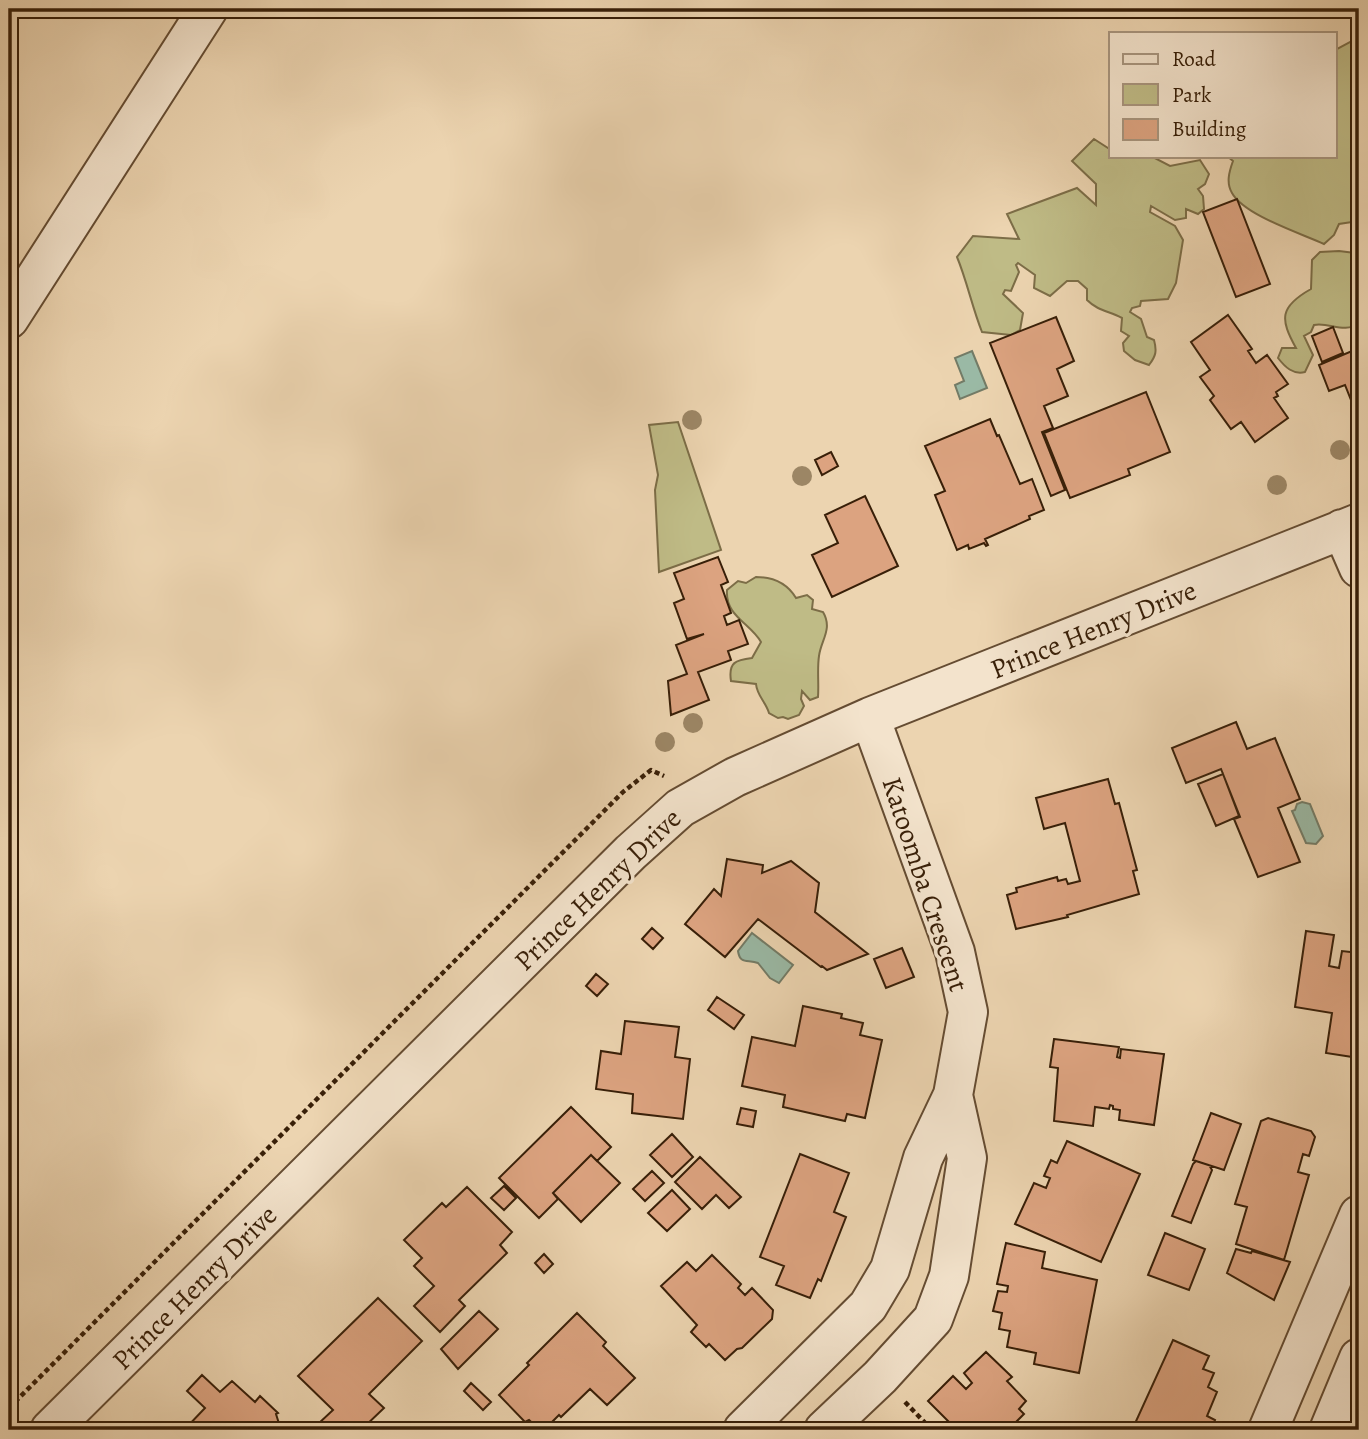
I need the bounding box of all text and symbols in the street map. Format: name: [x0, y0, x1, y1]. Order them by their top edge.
legend: [1109, 32, 1336, 158]
text: Road: [1172, 45, 1216, 73]
text: Park: [1172, 81, 1212, 109]
text: Building: [1172, 115, 1247, 143]
street label: Prince Henry Drive: [985, 571, 1202, 689]
street label: Katoomba Crescent: [872, 772, 978, 996]
street label: Prince Henry Drive: [506, 800, 690, 980]
street label: Prince Henry Drive: [104, 1197, 286, 1379]

